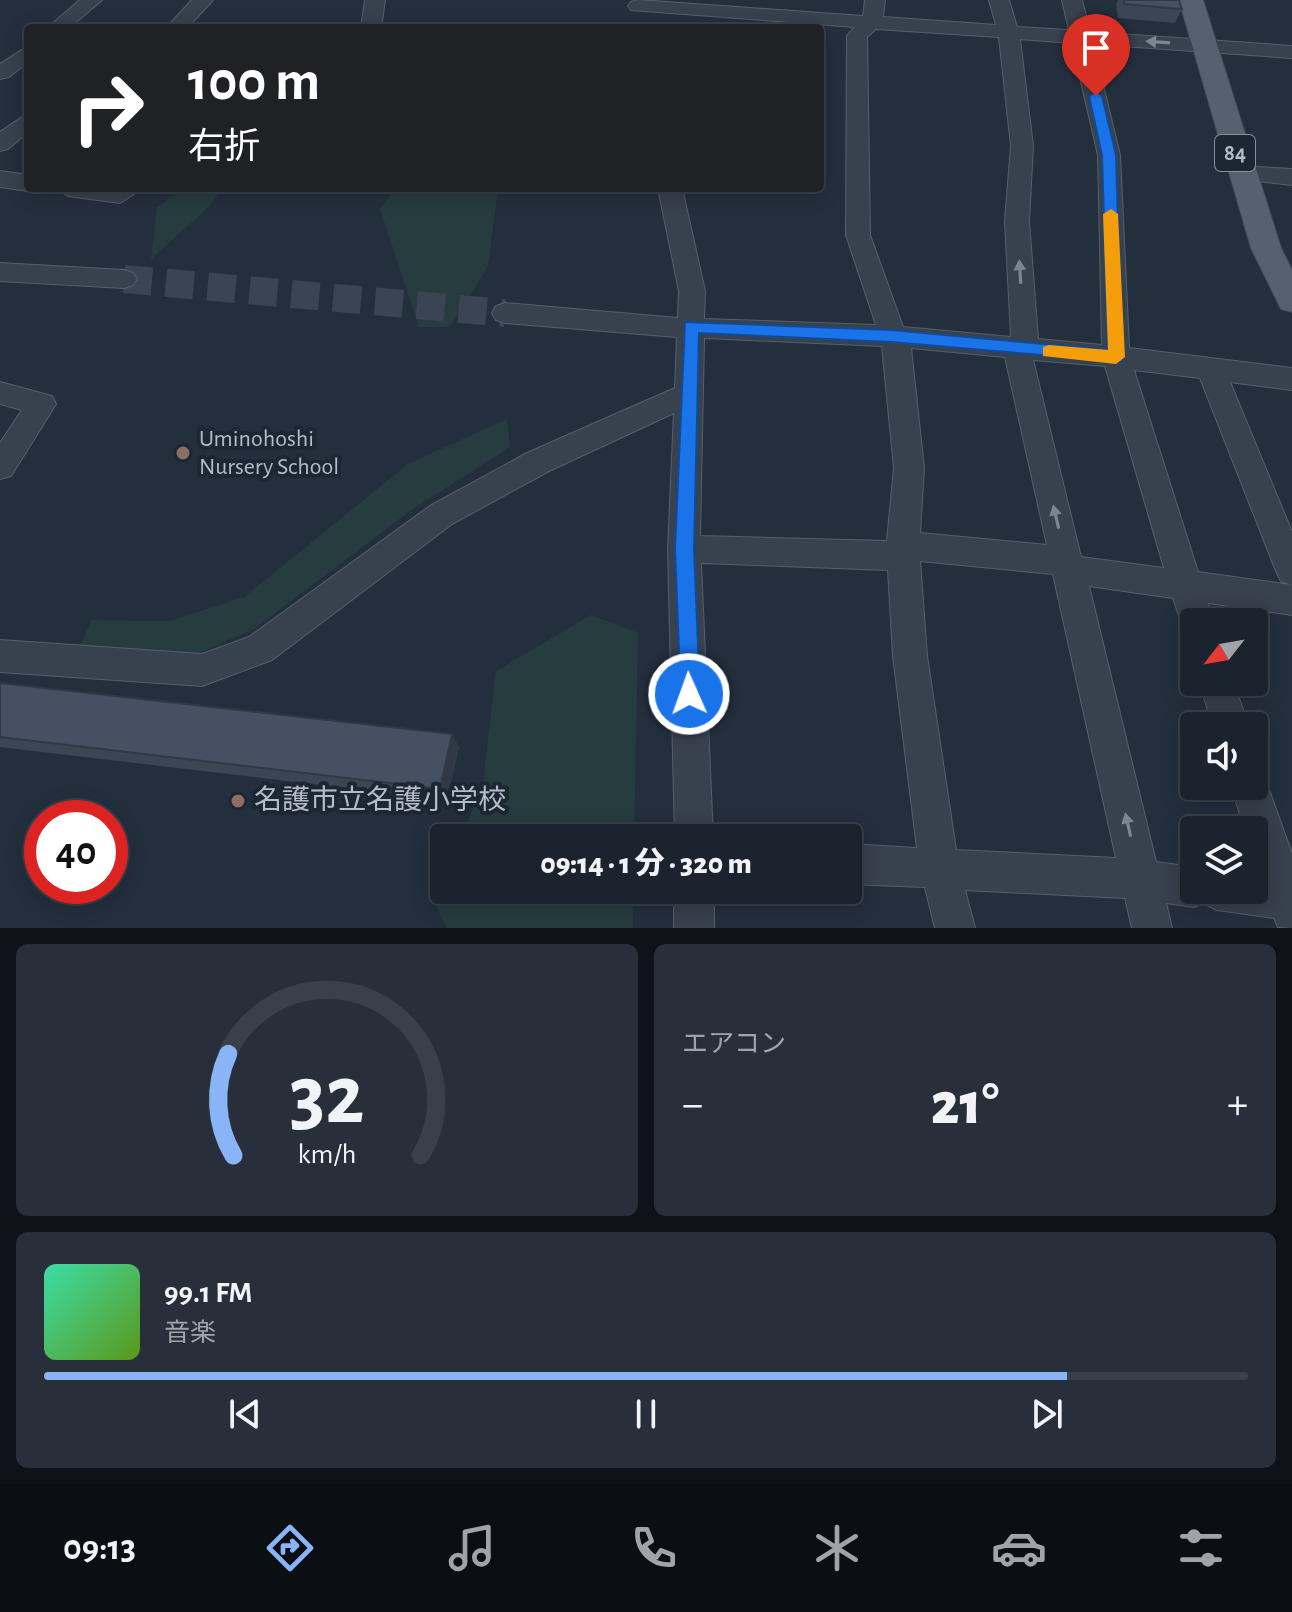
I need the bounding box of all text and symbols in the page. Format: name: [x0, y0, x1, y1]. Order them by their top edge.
pin: [1062, 14.0, 1130, 96]
icon: arrive: [1074, 26, 1118, 70]
one-way arrow: [1145, 35, 1170, 48]
text: 100 m: [188, 54, 320, 110]
icon: right: [56, 56, 160, 160]
text: 右折: [188, 129, 260, 165]
road number: 84: [1215, 135, 1255, 171]
one-way arrow: [1013, 259, 1026, 284]
place label: Uminohoshi Nursery School: [199, 427, 339, 479]
marker: Uminohoshi Nursery School: [174, 444, 192, 462]
one-way arrow: [1049, 504, 1062, 529]
north arrow: [1180, 608, 1268, 696]
map controls: [1180, 608, 1268, 904]
position arrow: [647, 652, 731, 736]
button: sound: [1180, 712, 1268, 800]
place label: 名護市立名護小学校: [254, 785, 506, 815]
marker: 名護市立名護小学校: [229, 792, 247, 810]
speed limit sign: 40: [24, 800, 128, 904]
one-way arrow: [1122, 812, 1134, 837]
button: layers: [1180, 816, 1268, 904]
text: 09:14 · 1 分 · 320 m: [540, 849, 752, 879]
text: エアコン: [682, 1031, 786, 1057]
text: 32: [289, 1055, 365, 1139]
text: 21°: [931, 1075, 999, 1135]
text: −: [682, 1083, 703, 1127]
text: +: [1227, 1083, 1248, 1127]
text: km/h: [298, 1140, 356, 1169]
text: 99.1 FM: [164, 1278, 252, 1308]
text: 音楽: [164, 1320, 216, 1346]
icon: previous: [223, 1392, 267, 1436]
icon: pause: [624, 1392, 668, 1436]
icon: next: [1025, 1392, 1069, 1436]
icon: directions: [262, 1520, 318, 1576]
icon: music: [444, 1520, 500, 1576]
icon: phone: [626, 1520, 682, 1576]
icon: climate: [809, 1520, 865, 1576]
icon: car: [991, 1520, 1047, 1576]
icon: filters: [1173, 1520, 1229, 1576]
text: 09:13: [63, 1530, 136, 1566]

